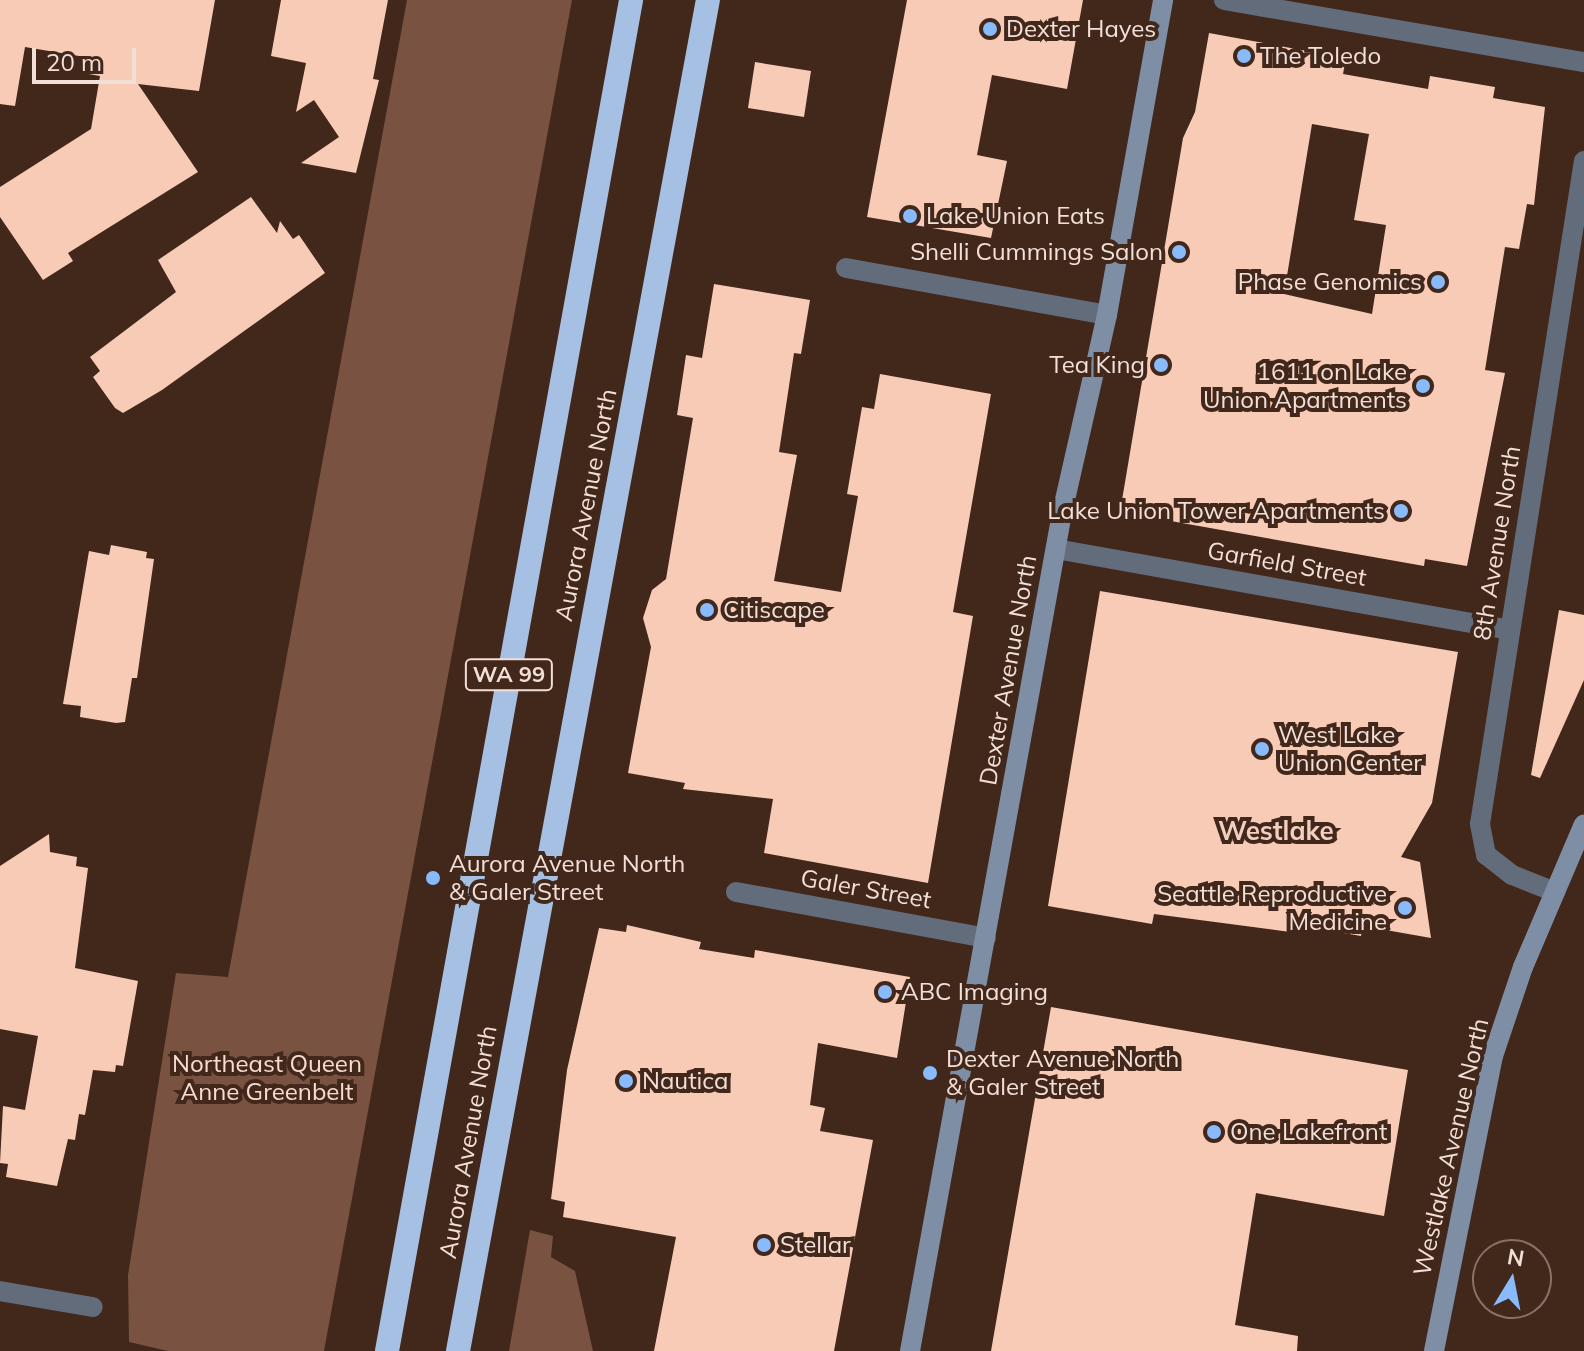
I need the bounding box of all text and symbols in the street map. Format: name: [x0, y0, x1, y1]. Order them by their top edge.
place label: Dexter Hayes: [1006, 15, 1156, 43]
marker: Dexter Hayes: [981, 20, 999, 38]
scale bar: [36, 32, 140, 82]
place label: The Toledo: [1260, 42, 1381, 70]
text: 20 m: [46, 47, 102, 77]
marker: The Toledo: [1235, 47, 1253, 65]
place label: Lake Union Eats: [926, 202, 1105, 230]
marker: Lake Union Eats: [901, 207, 919, 225]
place label: Shelli Cummings Salon: [910, 238, 1163, 266]
marker: Shelli Cummings Salon: [1170, 243, 1188, 261]
place label: Phase Genomics: [1238, 268, 1422, 296]
marker: Phase Genomics: [1429, 273, 1447, 291]
place label: Tea King: [1049, 351, 1145, 379]
marker: Tea King: [1152, 356, 1170, 374]
place label: 1611 on Lake Union Apartments: [1203, 358, 1407, 414]
marker: 1611 on Lake Union Apartments: [1414, 377, 1432, 395]
street label: Aurora Avenue North: [549, 386, 623, 624]
street label: 8th Avenue North: [1467, 444, 1527, 642]
place label: Lake Union Tower Apartments: [1047, 497, 1385, 525]
marker: Lake Union Tower Apartments: [1392, 502, 1410, 520]
street label: Garfield Street: [1205, 536, 1369, 592]
street label: Dexter Avenue North: [974, 553, 1042, 787]
place label: Citiscape: [723, 596, 825, 624]
marker: Citiscape: [698, 601, 716, 619]
road number: WA 99: [463, 657, 555, 693]
place label: West Lake Union Center: [1278, 721, 1422, 777]
marker: West Lake Union Center: [1253, 740, 1271, 758]
district label: Westlake: [1218, 815, 1334, 847]
place label: Aurora Avenue North & Galer Street: [449, 850, 685, 906]
street label: Galer Street: [798, 863, 934, 915]
marker: Aurora Avenue North & Galer Street: [424, 869, 442, 887]
place label: Seattle Reproductive Medicine: [1157, 880, 1387, 936]
marker: Seattle Reproductive Medicine: [1394, 897, 1416, 919]
place label: ABC Imaging: [901, 978, 1048, 1006]
marker: ABC Imaging: [876, 983, 894, 1001]
street label: Westlake Avenue North: [1407, 1015, 1495, 1279]
street label: Aurora Avenue North: [433, 1023, 503, 1261]
place label: Dexter Avenue North & Galer Street: [946, 1045, 1179, 1101]
park label: Northeast Queen Anne Greenbelt: [172, 1050, 362, 1106]
marker: Dexter Avenue North & Galer Street: [921, 1064, 939, 1082]
place label: Nautica: [642, 1067, 728, 1095]
marker: Nautica: [617, 1072, 635, 1090]
place label: One Lakefront: [1230, 1118, 1387, 1146]
marker: One Lakefront: [1205, 1123, 1223, 1141]
place label: Stellar: [780, 1231, 851, 1259]
marker: Stellar: [755, 1236, 773, 1254]
north arrow: [1472, 1239, 1552, 1319]
text: N: [1505, 1242, 1526, 1273]

